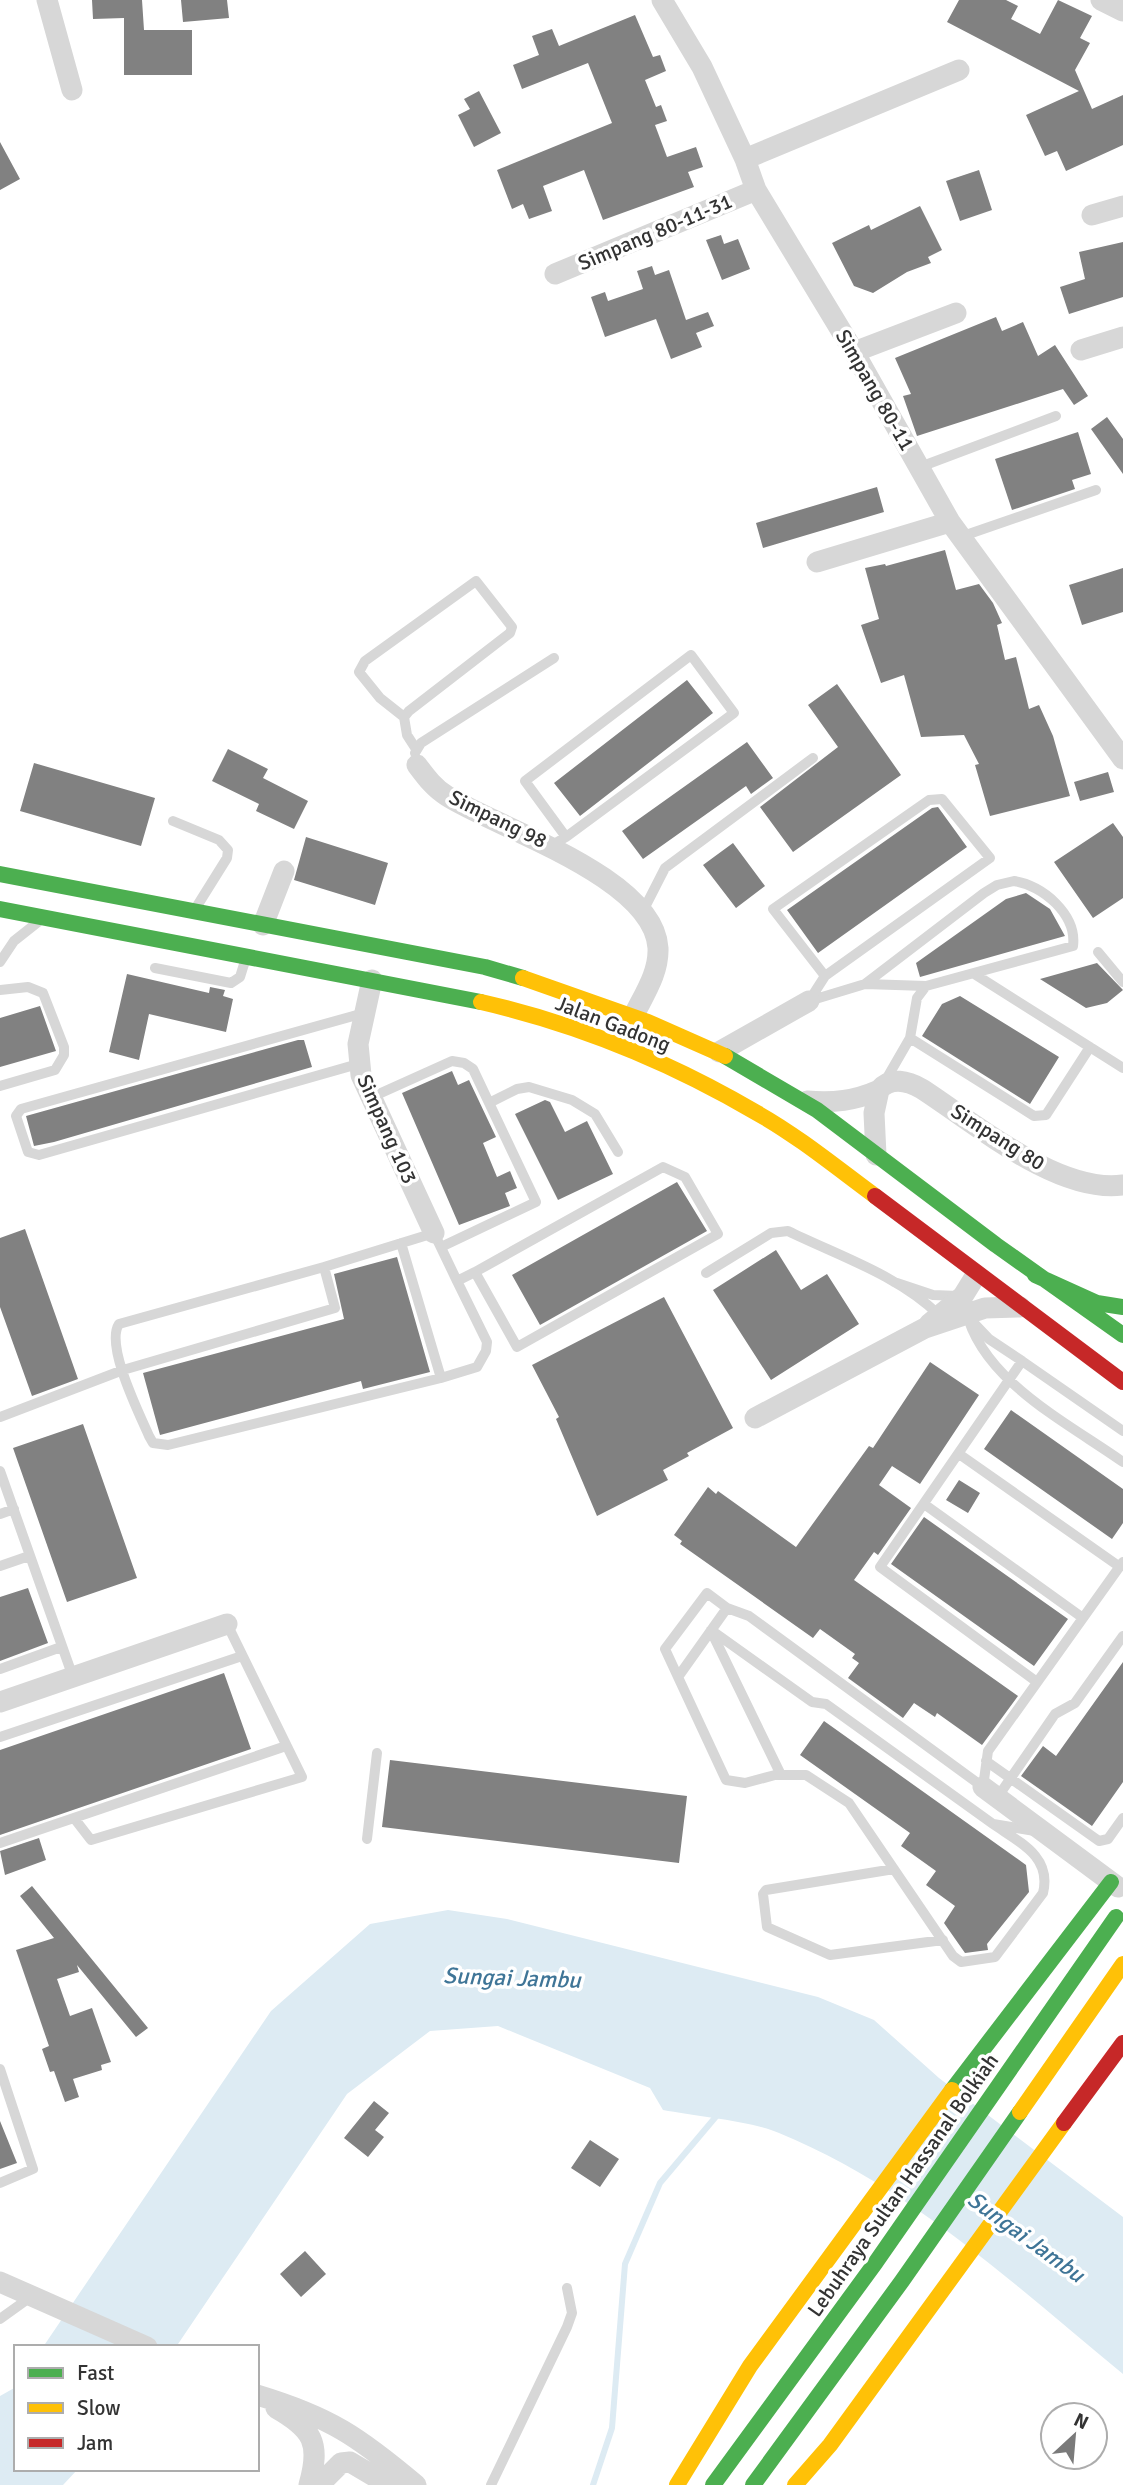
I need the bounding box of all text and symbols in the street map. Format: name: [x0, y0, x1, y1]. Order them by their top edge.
street label: Simpang 80-11-31: [574, 188, 736, 276]
street label: Simpang 80-11: [830, 325, 920, 455]
street label: Simpang 98: [445, 784, 551, 854]
street label: Jalan Gadong: [552, 990, 674, 1058]
street label: Simpang 103: [351, 1070, 423, 1188]
street label: Simpang 80: [946, 1098, 1050, 1176]
water label: Sungai Jambu: [443, 1961, 583, 1995]
street label: Lebuhraya Sultan Hassanal Bolkiah: [802, 2048, 1004, 2322]
water label: Sungai Jambu: [962, 2185, 1091, 2290]
legend: [14, 2345, 259, 2471]
text: Fast: [77, 2360, 114, 2386]
text: Slow: [77, 2395, 121, 2421]
north arrow: [1039, 2401, 1109, 2471]
text: N: [1070, 2408, 1092, 2435]
text: Jam: [77, 2430, 113, 2456]

